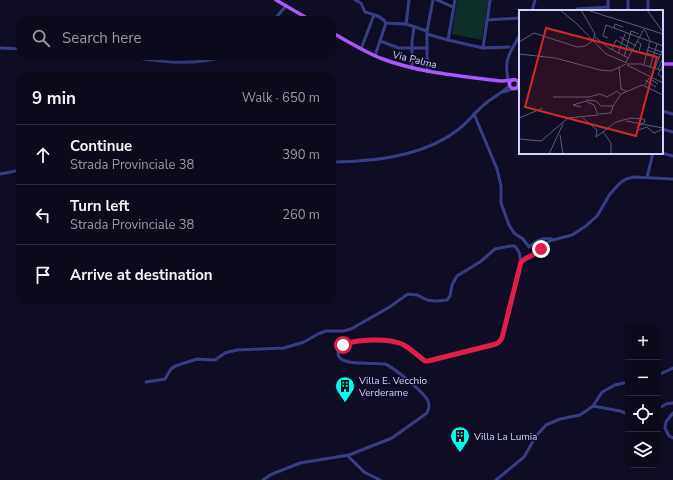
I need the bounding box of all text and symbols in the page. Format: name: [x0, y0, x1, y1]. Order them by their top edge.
inset map: [519, 10, 663, 154]
search box: [16, 16, 336, 60]
icon: search: [30, 27, 52, 49]
text: Search here: [62, 28, 142, 48]
street label: Via Palma: [390, 47, 438, 72]
text: 9 min: [32, 87, 76, 110]
text: Walk · 650 m: [242, 89, 320, 107]
text: Continue: [70, 136, 132, 156]
icon: ahead: [32, 144, 54, 166]
text: 390 m: [282, 146, 320, 164]
text: Strada Provinciale 38: [70, 156, 194, 174]
text: Turn left: [70, 196, 129, 216]
icon: left: [32, 204, 54, 226]
text: 260 m: [282, 206, 320, 224]
text: Strada Provinciale 38: [70, 216, 194, 234]
route end: [532, 240, 550, 258]
icon: arrive: [32, 264, 54, 286]
text: Arrive at destination: [70, 265, 213, 285]
map controls: [625, 324, 661, 468]
button: +: [625, 324, 661, 360]
route start: [334, 336, 352, 354]
button: −: [625, 360, 661, 396]
place label: Villa E. Vecchio Verderame: [358, 374, 428, 400]
building icon: Villa E. Vecchio Verderame: [334, 375, 356, 403]
button: locate: [625, 396, 661, 432]
building icon: Villa La Lumia: [449, 425, 471, 453]
place label: Villa La Lumia: [473, 430, 537, 444]
button: layers: [625, 432, 661, 468]

